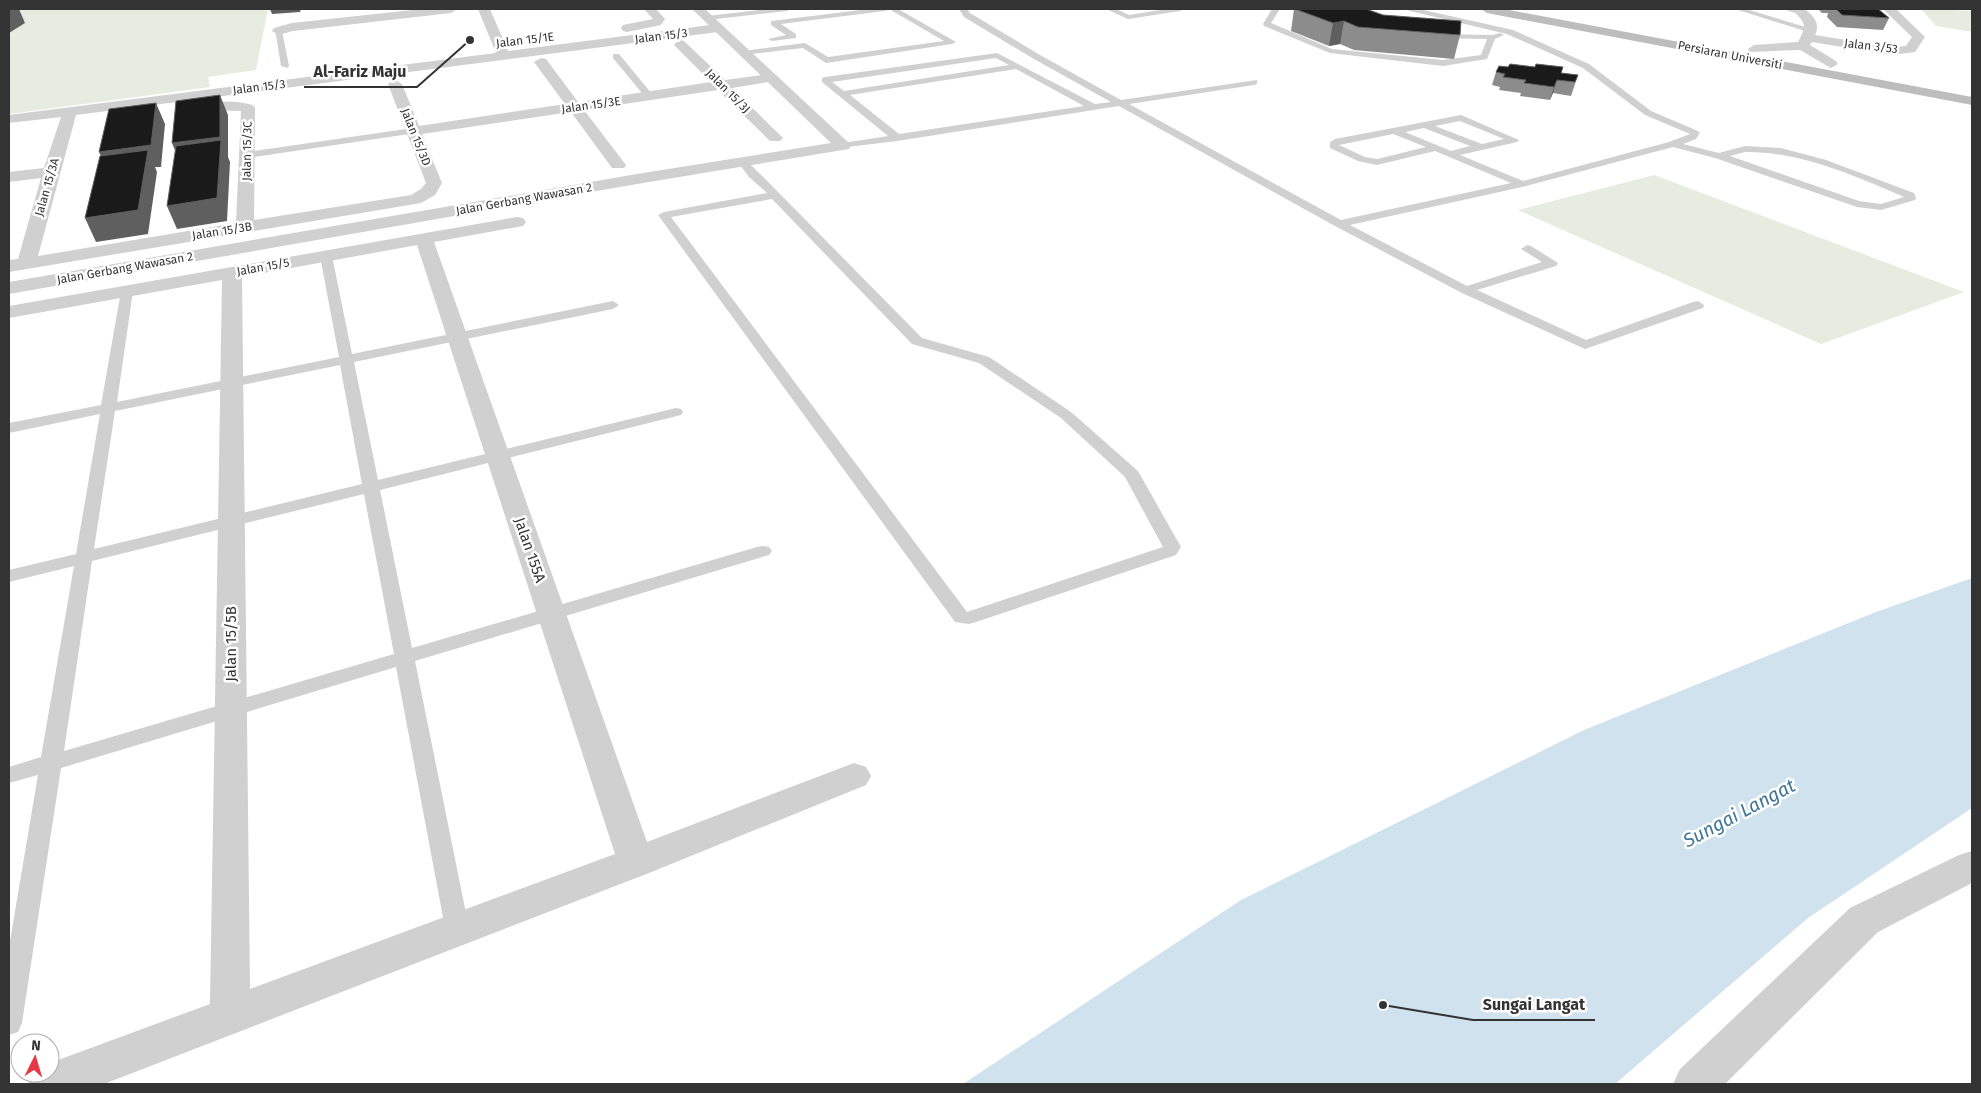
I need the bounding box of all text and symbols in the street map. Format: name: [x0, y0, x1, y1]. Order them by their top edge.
street label: Jalan 15/3: [634, 26, 688, 46]
street label: Jalan 15/1E: [495, 29, 555, 51]
street label: Jalan 3/53: [1843, 36, 1899, 56]
street label: Persiaran Universiti: [1677, 38, 1783, 72]
callout: Al-Fariz Maju: [304, 56, 417, 87]
text: Al-Fariz Maju: [312, 62, 407, 81]
street label: Jalan 15/3J: [703, 66, 753, 116]
street label: Jalan 15/3: [232, 77, 286, 97]
street label: Jalan 15/3E: [561, 94, 621, 116]
street label: Jalan 15/3D: [398, 106, 434, 168]
street label: Jalan 15/3C: [239, 121, 255, 181]
street label: Jalan 15/3A: [32, 156, 62, 218]
street label: Jalan Gerbang Wawasan 2: [455, 180, 593, 218]
street label: Jalan 15/3B: [191, 219, 253, 243]
street label: Jalan Gerbang Wawasan 2: [56, 249, 194, 287]
street label: Jalan 15/5: [236, 255, 290, 279]
street label: Jalan 155A: [510, 515, 550, 585]
street label: Jalan 15/5B: [222, 606, 240, 682]
water label: Sungai Langat: [1678, 774, 1799, 853]
callout: Sungai Langat: [1473, 989, 1595, 1020]
text: Sungai Langat: [1483, 995, 1586, 1014]
north arrow: [10, 1033, 60, 1083]
text: N: [31, 1037, 41, 1054]

